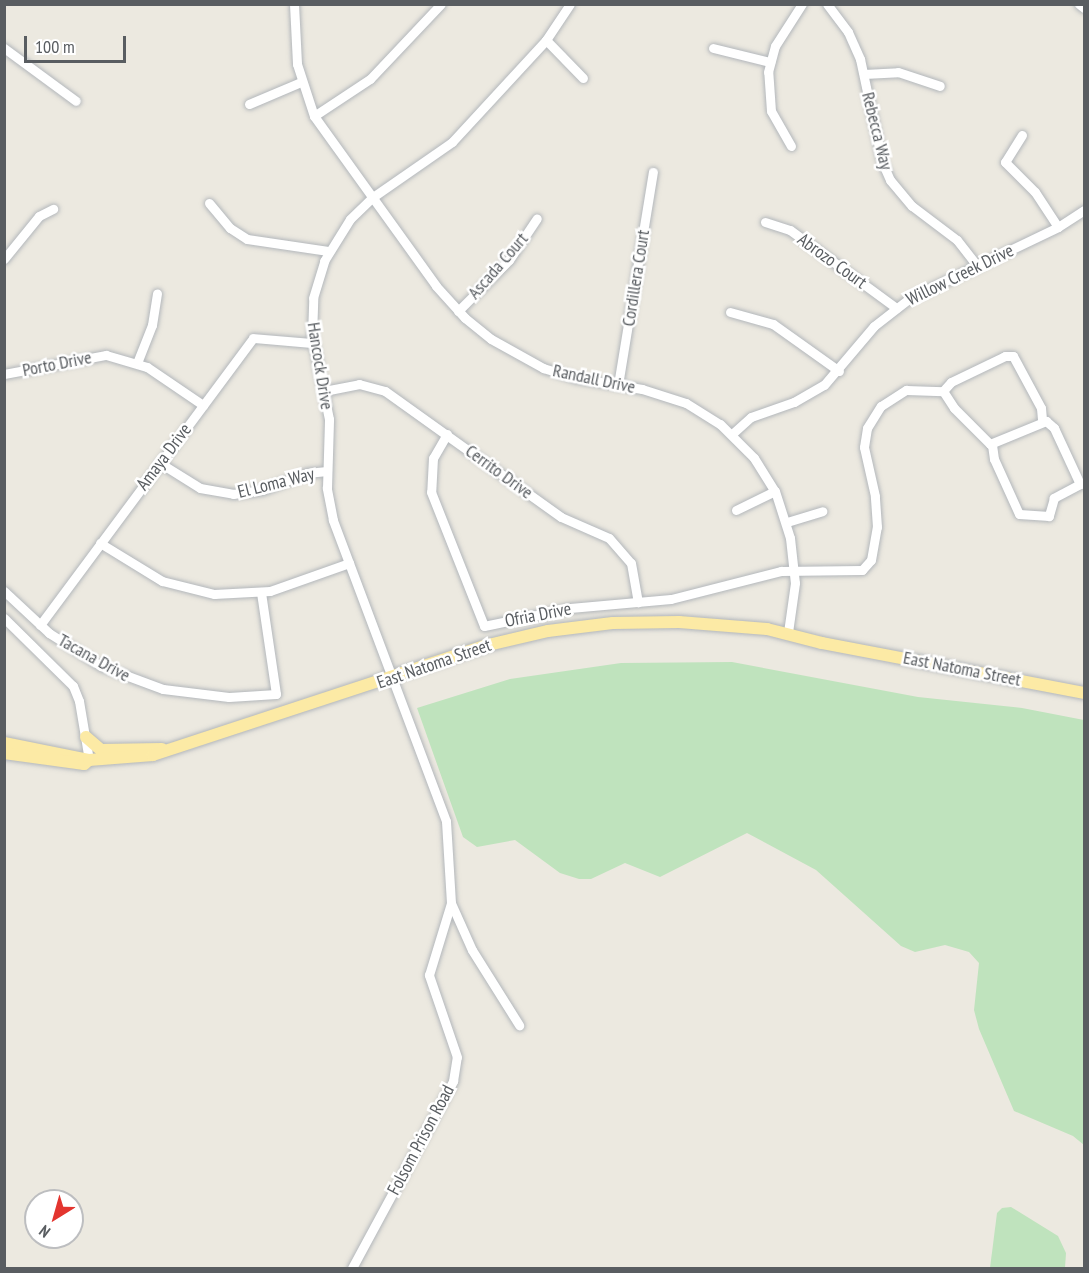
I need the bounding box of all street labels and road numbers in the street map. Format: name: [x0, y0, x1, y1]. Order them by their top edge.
street label: Rebecca Way: [857, 90, 897, 172]
street label: Ascada Court: [463, 228, 533, 304]
street label: Cordillera Court: [618, 228, 654, 328]
street label: Abrozo Court: [793, 229, 871, 293]
street label: Willow Creek Drive: [902, 240, 1018, 310]
street label: Hancock Drive: [302, 321, 338, 411]
street label: Porto Drive: [21, 347, 93, 381]
street label: Randall Drive: [551, 360, 637, 398]
street label: Amaya Drive: [132, 419, 196, 495]
street label: Cerrito Drive: [461, 440, 537, 504]
street label: El Loma Way: [235, 463, 317, 503]
street label: Ofria Drive: [503, 598, 573, 632]
street label: Tacana Drive: [54, 629, 134, 687]
street label: East Natoma Street: [374, 634, 494, 694]
street label: East Natoma Street: [901, 647, 1023, 691]
street label: Folsom Prison Road: [383, 1081, 459, 1199]

